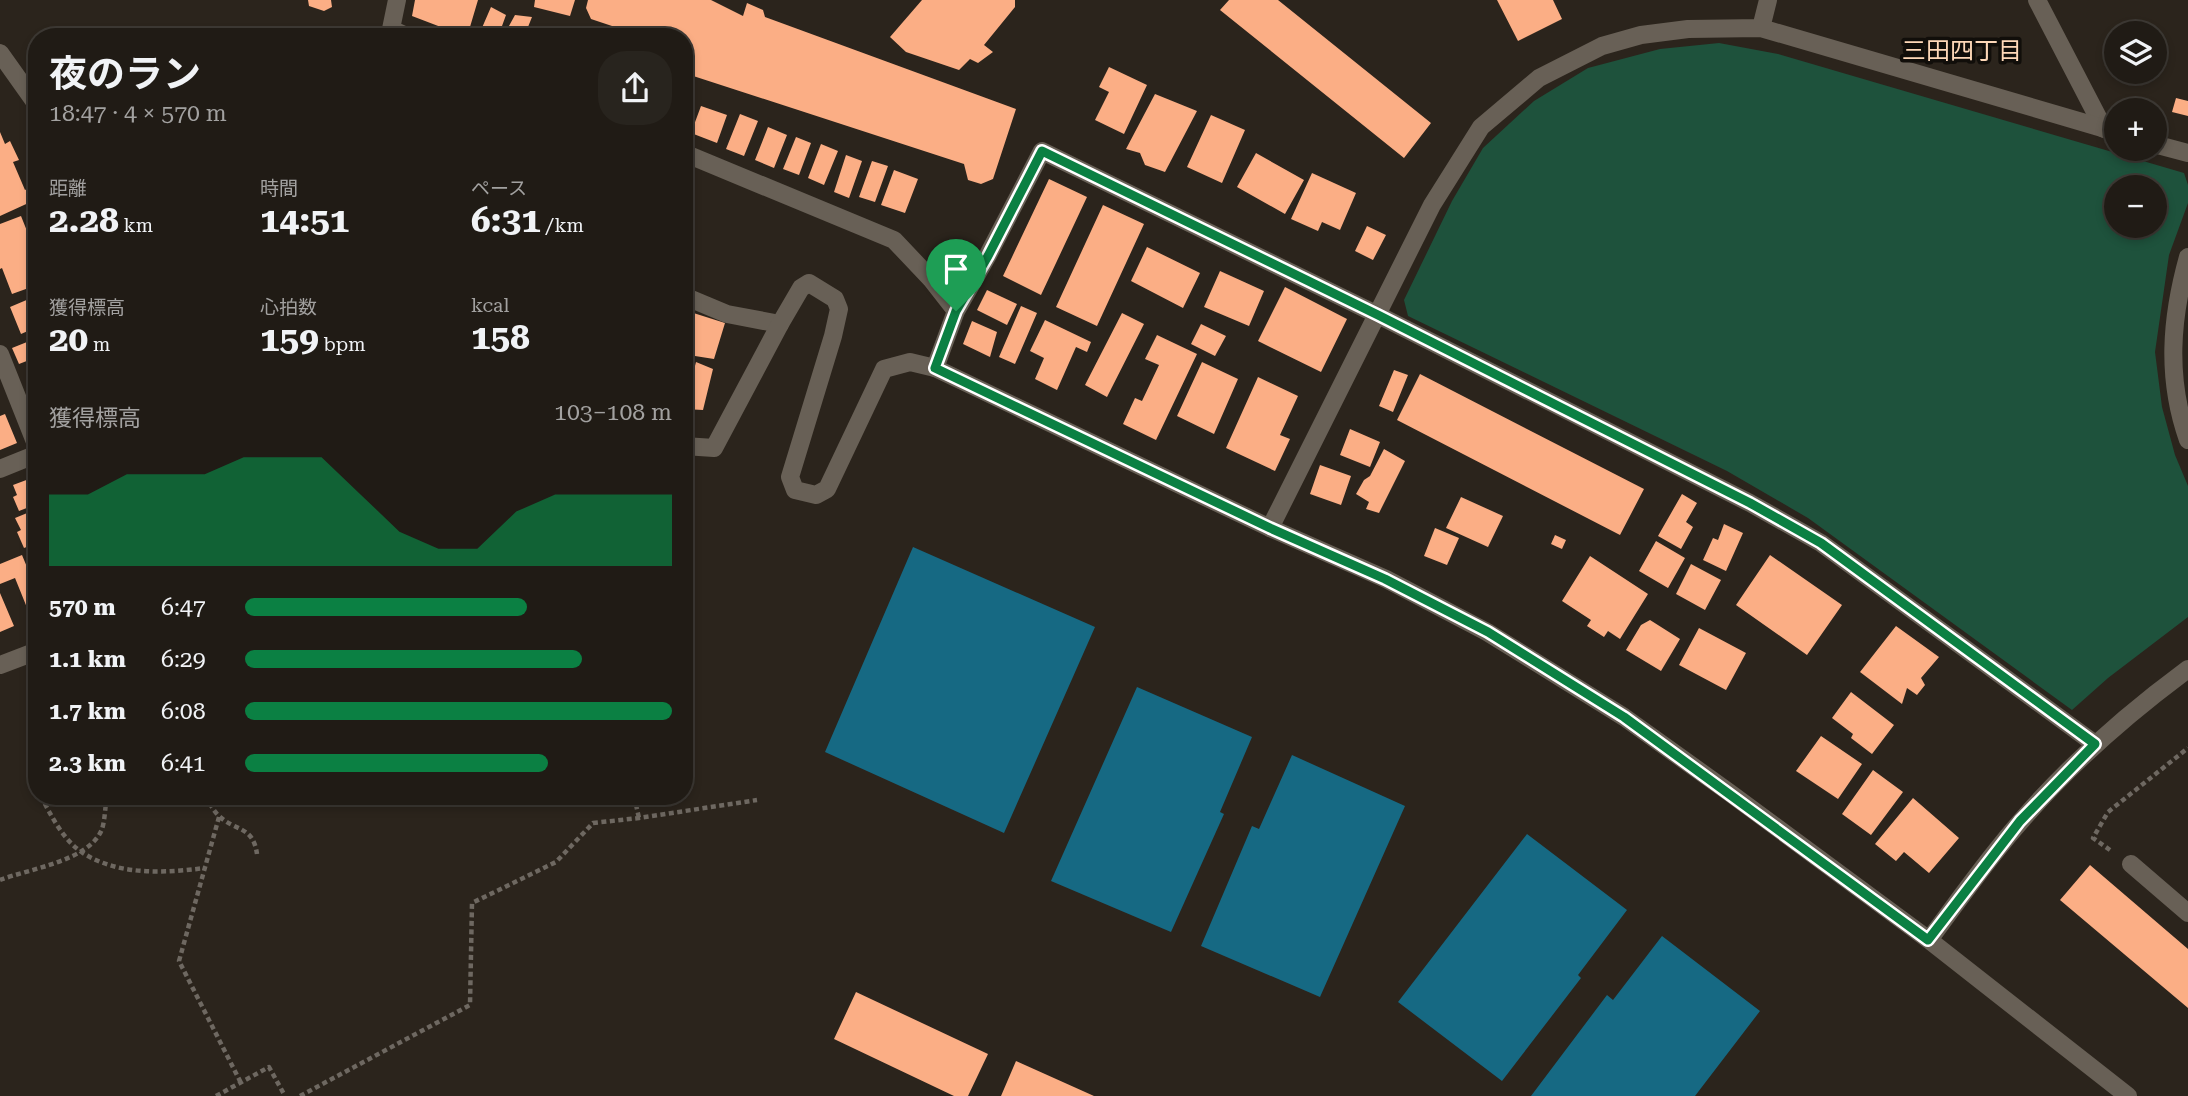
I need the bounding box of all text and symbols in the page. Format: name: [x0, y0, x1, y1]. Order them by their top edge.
map controls: [2104, 21, 2167, 238]
button: layers: [2104, 21, 2167, 84]
district label: 三田四丁目: [1902, 37, 2022, 65]
button: share: [598, 51, 672, 125]
text: 夜のラン: [49, 52, 201, 96]
button: +: [2104, 98, 2167, 161]
text: 18:47 · 4 × 570 m: [49, 100, 227, 127]
button: −: [2104, 175, 2167, 238]
text: 距離: [49, 177, 87, 200]
text: 時間: [260, 177, 298, 200]
text: ペース: [471, 177, 527, 200]
text: 2.28: [49, 200, 119, 241]
text: 14:51: [260, 200, 349, 241]
text: 6:31: [471, 200, 541, 241]
text: km: [119, 214, 153, 237]
text: /km: [541, 214, 584, 237]
pin: [926, 239, 986, 311]
icon: arrive: [937, 250, 975, 288]
text: kcal: [471, 294, 509, 317]
text: 獲得標高: [49, 296, 125, 319]
text: 心拍数: [260, 296, 317, 319]
text: 158: [471, 317, 530, 358]
text: 20: [49, 319, 88, 360]
text: 159: [260, 319, 319, 360]
text: m: [88, 333, 110, 356]
text: bpm: [319, 333, 366, 356]
text: 103–108 m: [554, 399, 672, 426]
text: 獲得標高: [49, 405, 141, 432]
text: 570 m: [49, 594, 116, 621]
text: 6:47: [161, 594, 206, 621]
text: 1.1 km: [49, 646, 126, 673]
text: 6:29: [161, 646, 206, 673]
text: 1.7 km: [49, 698, 126, 725]
text: 6:08: [161, 698, 206, 725]
text: 2.3 km: [49, 750, 126, 777]
text: 6:41: [161, 750, 206, 777]

